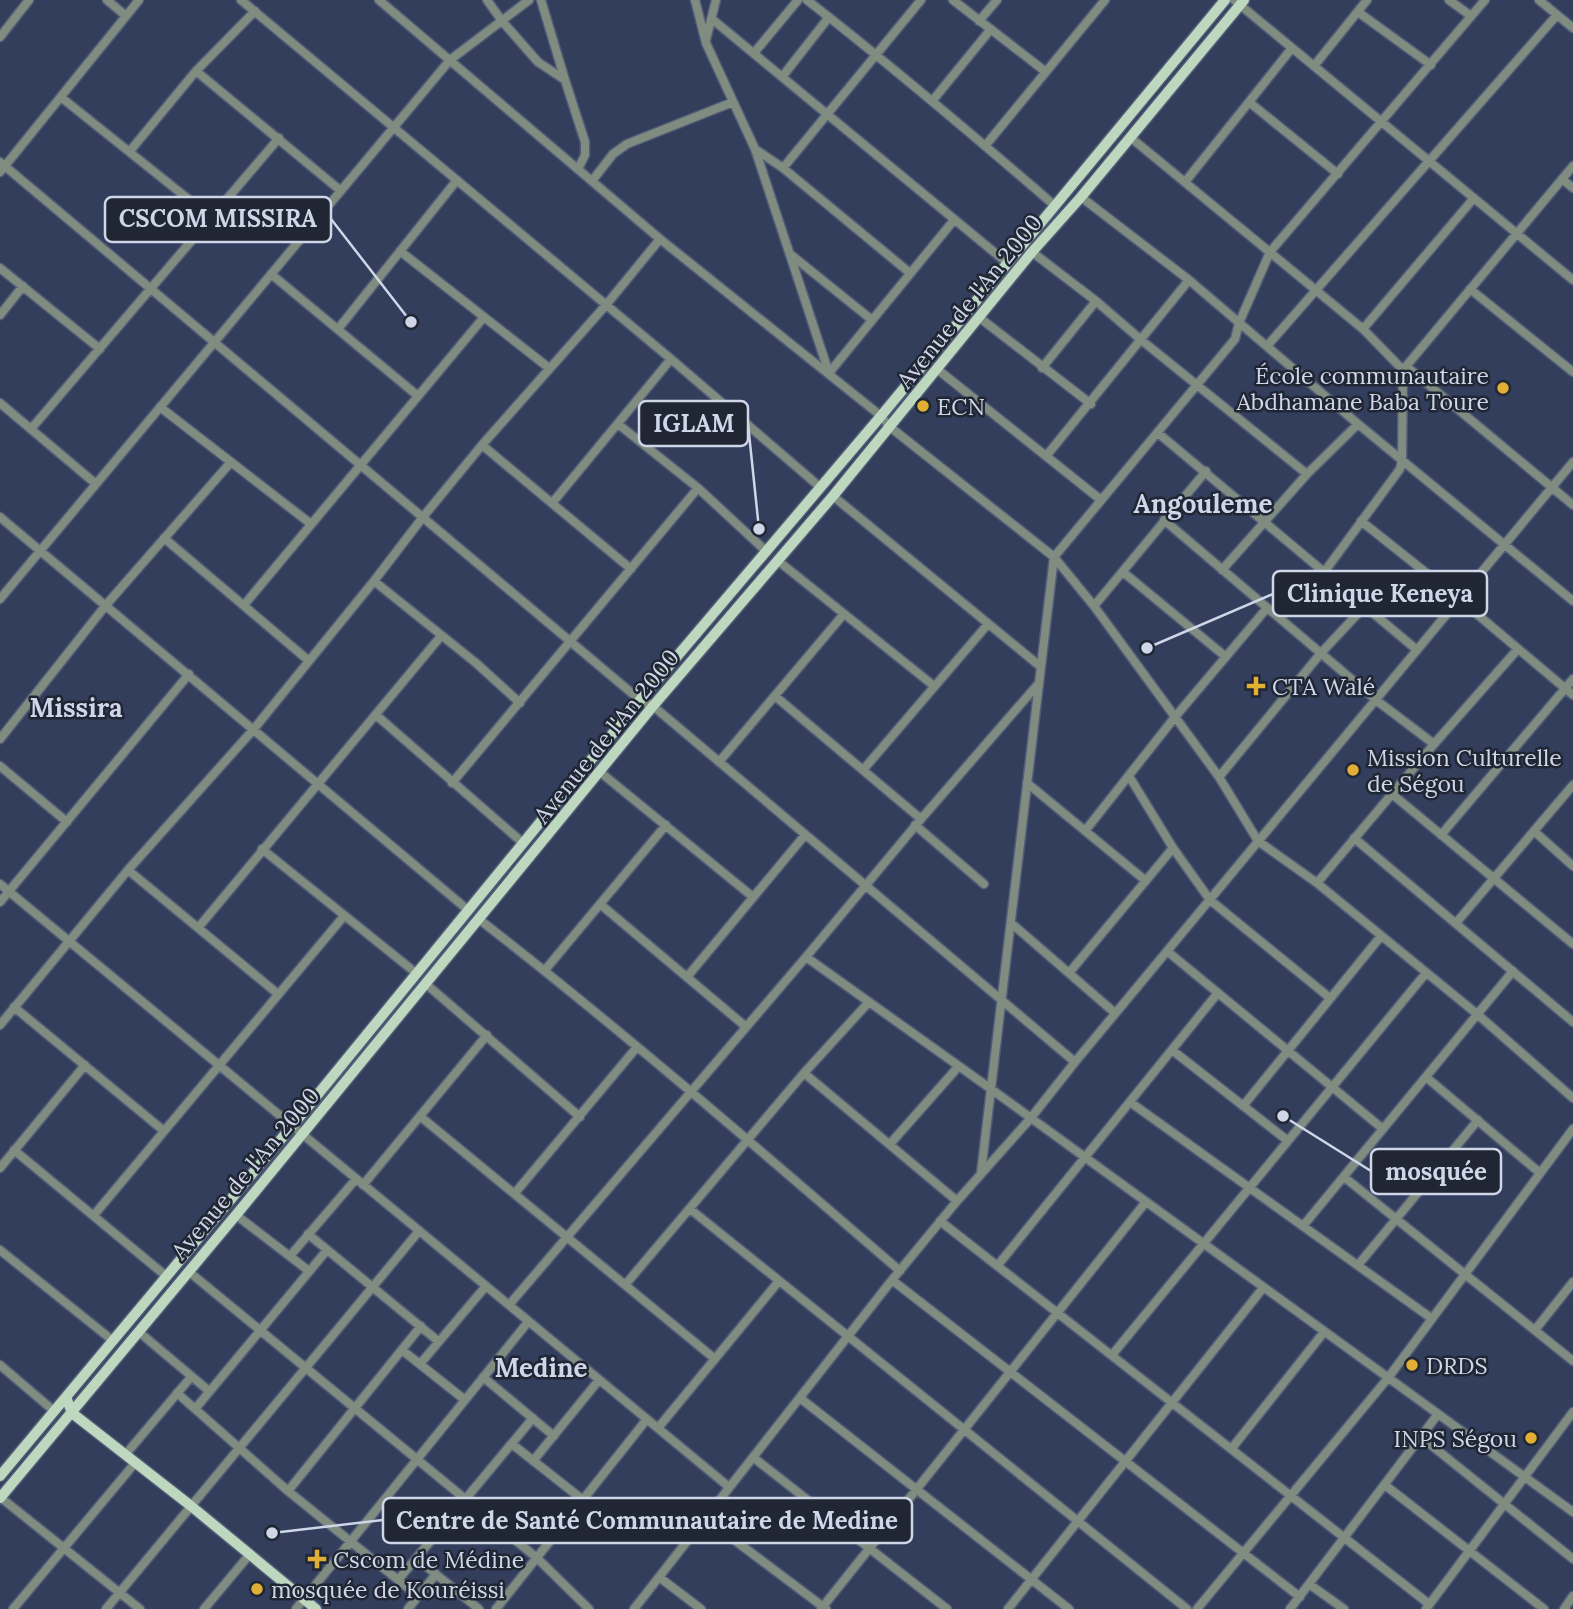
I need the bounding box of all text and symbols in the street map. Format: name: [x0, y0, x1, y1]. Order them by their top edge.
callout: CSCOM MISSIRA: [105, 197, 331, 242]
text: CSCOM MISSIRA: [119, 203, 317, 234]
street label: Avenue de l'An 2000: [889, 208, 1048, 395]
place label: École communautaire Abdhamane Baba Toure: [1235, 361, 1489, 416]
marker: École communautaire Abdhamane Baba Toure: [1495, 380, 1511, 396]
place label: ECN: [937, 392, 985, 421]
marker: ECN: [915, 398, 931, 414]
callout: IGLAM: [639, 401, 748, 446]
text: IGLAM: [653, 408, 735, 439]
district label: Angouleme: [1134, 487, 1272, 520]
callout: Clinique Keneya: [1273, 571, 1487, 616]
text: Clinique Keneya: [1287, 578, 1473, 609]
street label: Avenue de l'An 2000: [526, 643, 685, 830]
place label: CTA Walé: [1272, 672, 1375, 701]
marker: CTA Walé: [1246, 676, 1266, 696]
district label: Missira: [29, 691, 123, 724]
place label: Mission Culturelle de Ségou: [1367, 743, 1562, 798]
marker: Mission Culturelle de Ségou: [1345, 762, 1361, 778]
street label: Avenue de l'An 2000: [164, 1081, 325, 1266]
callout: mosquée: [1371, 1149, 1501, 1194]
text: mosquée: [1385, 1156, 1487, 1187]
district label: Medine: [494, 1351, 588, 1384]
place label: DRDS: [1426, 1351, 1488, 1380]
marker: DRDS: [1404, 1357, 1420, 1373]
place label: INPS Ségou: [1393, 1424, 1517, 1453]
marker: INPS Ségou: [1523, 1430, 1539, 1446]
callout: Centre de Santé Communautaire de Medine: [383, 1498, 912, 1543]
text: Centre de Santé Communautaire de Medine: [396, 1505, 898, 1536]
place label: Cscom de Médine: [333, 1545, 524, 1574]
marker: Cscom de Médine: [307, 1549, 327, 1569]
place label: mosquée de Kouréissi: [271, 1575, 505, 1604]
marker: mosquée de Kouréissi: [249, 1581, 265, 1597]

